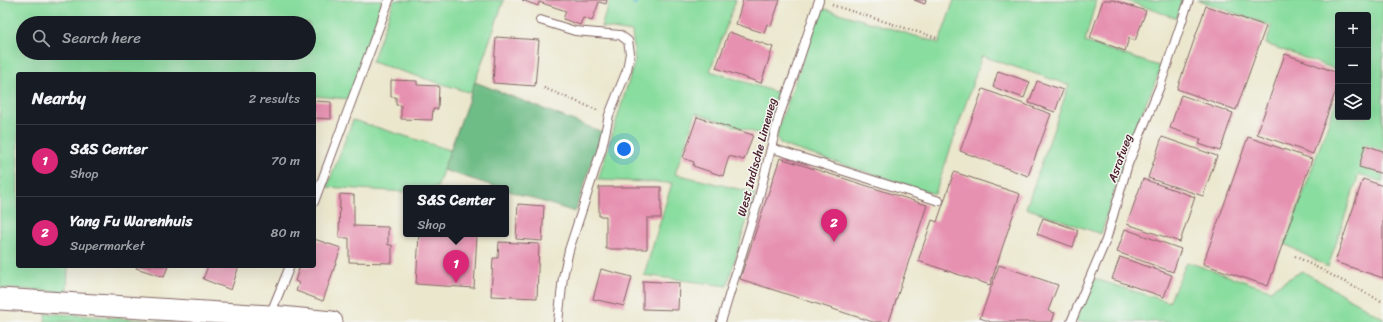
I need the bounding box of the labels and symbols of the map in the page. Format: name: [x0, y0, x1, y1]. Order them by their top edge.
street label: West Indische Limeweg: [731, 95, 783, 219]
street label: Asrafweg: [1101, 131, 1139, 186]
your location: [614, 139, 634, 159]
pin: 2: [821, 209, 847, 242]
pin: 1: [443, 250, 469, 283]

